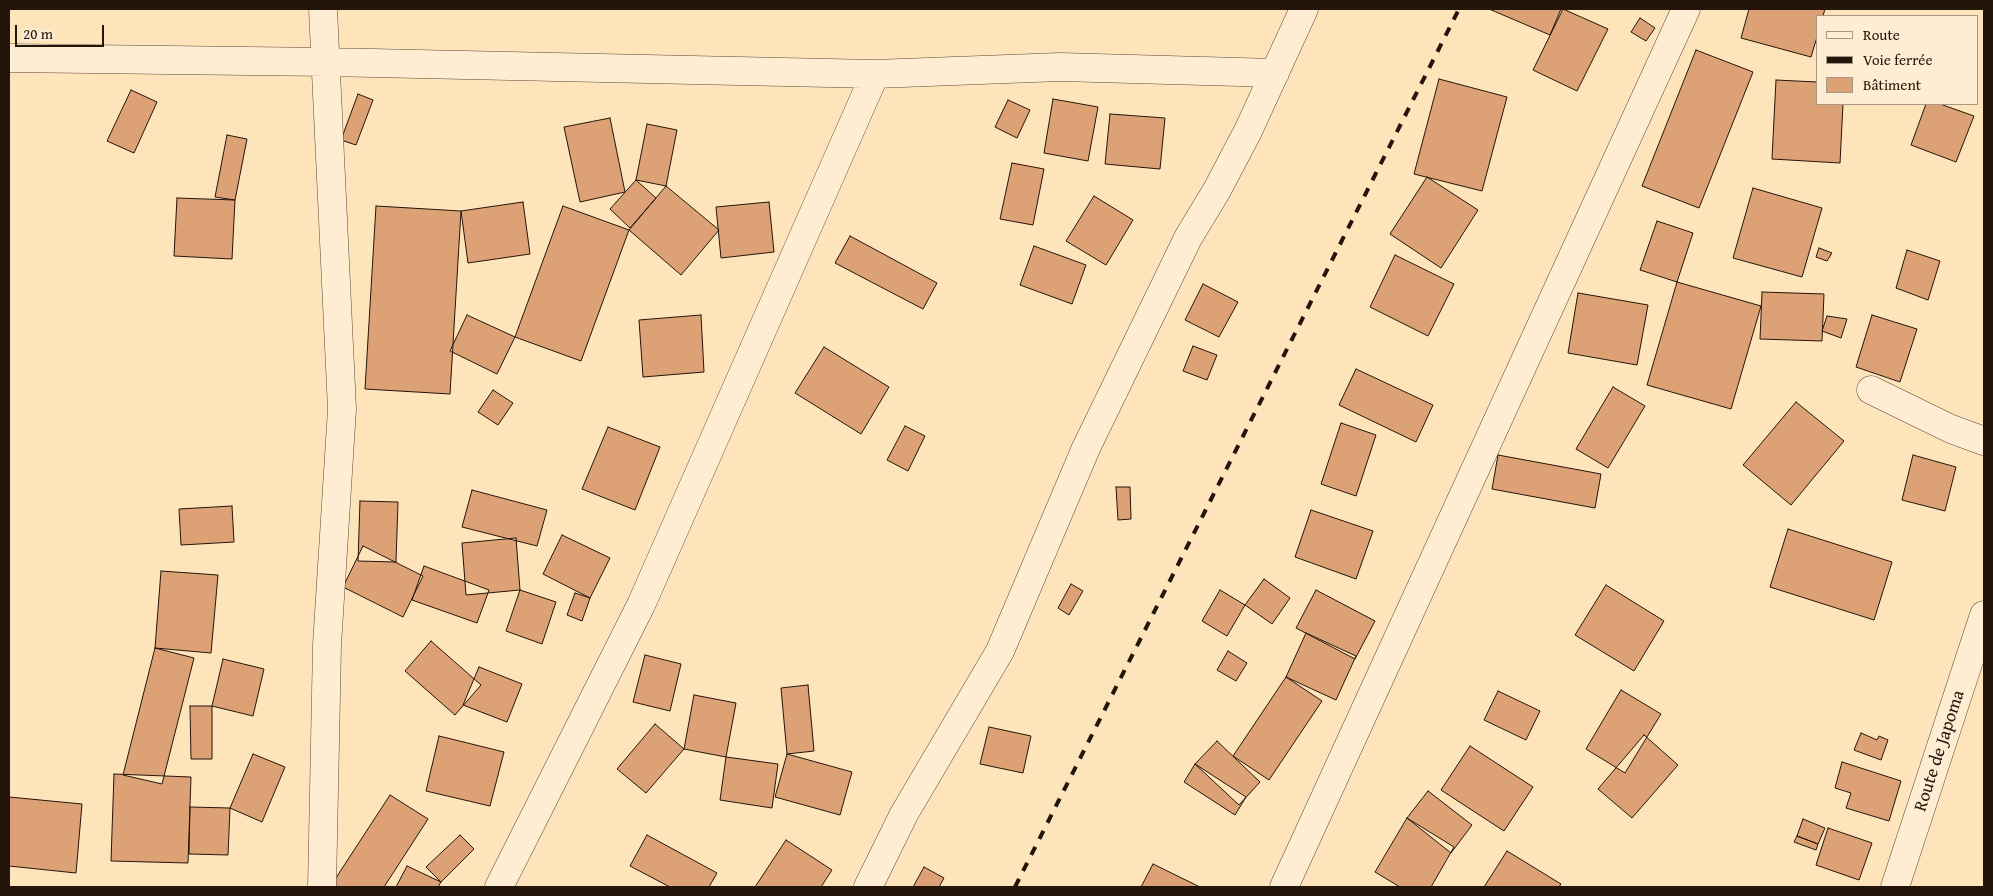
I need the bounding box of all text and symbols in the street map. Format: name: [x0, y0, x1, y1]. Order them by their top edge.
scale bar: [18, 15, 106, 47]
legend: [1816, 15, 1978, 105]
text: 20 m: [23, 23, 53, 44]
text: Route: [1863, 24, 1900, 45]
text: Voie ferrée: [1863, 49, 1932, 70]
text: Bâtiment: [1863, 74, 1921, 95]
street label: Route de Japoma: [1910, 688, 1970, 814]

